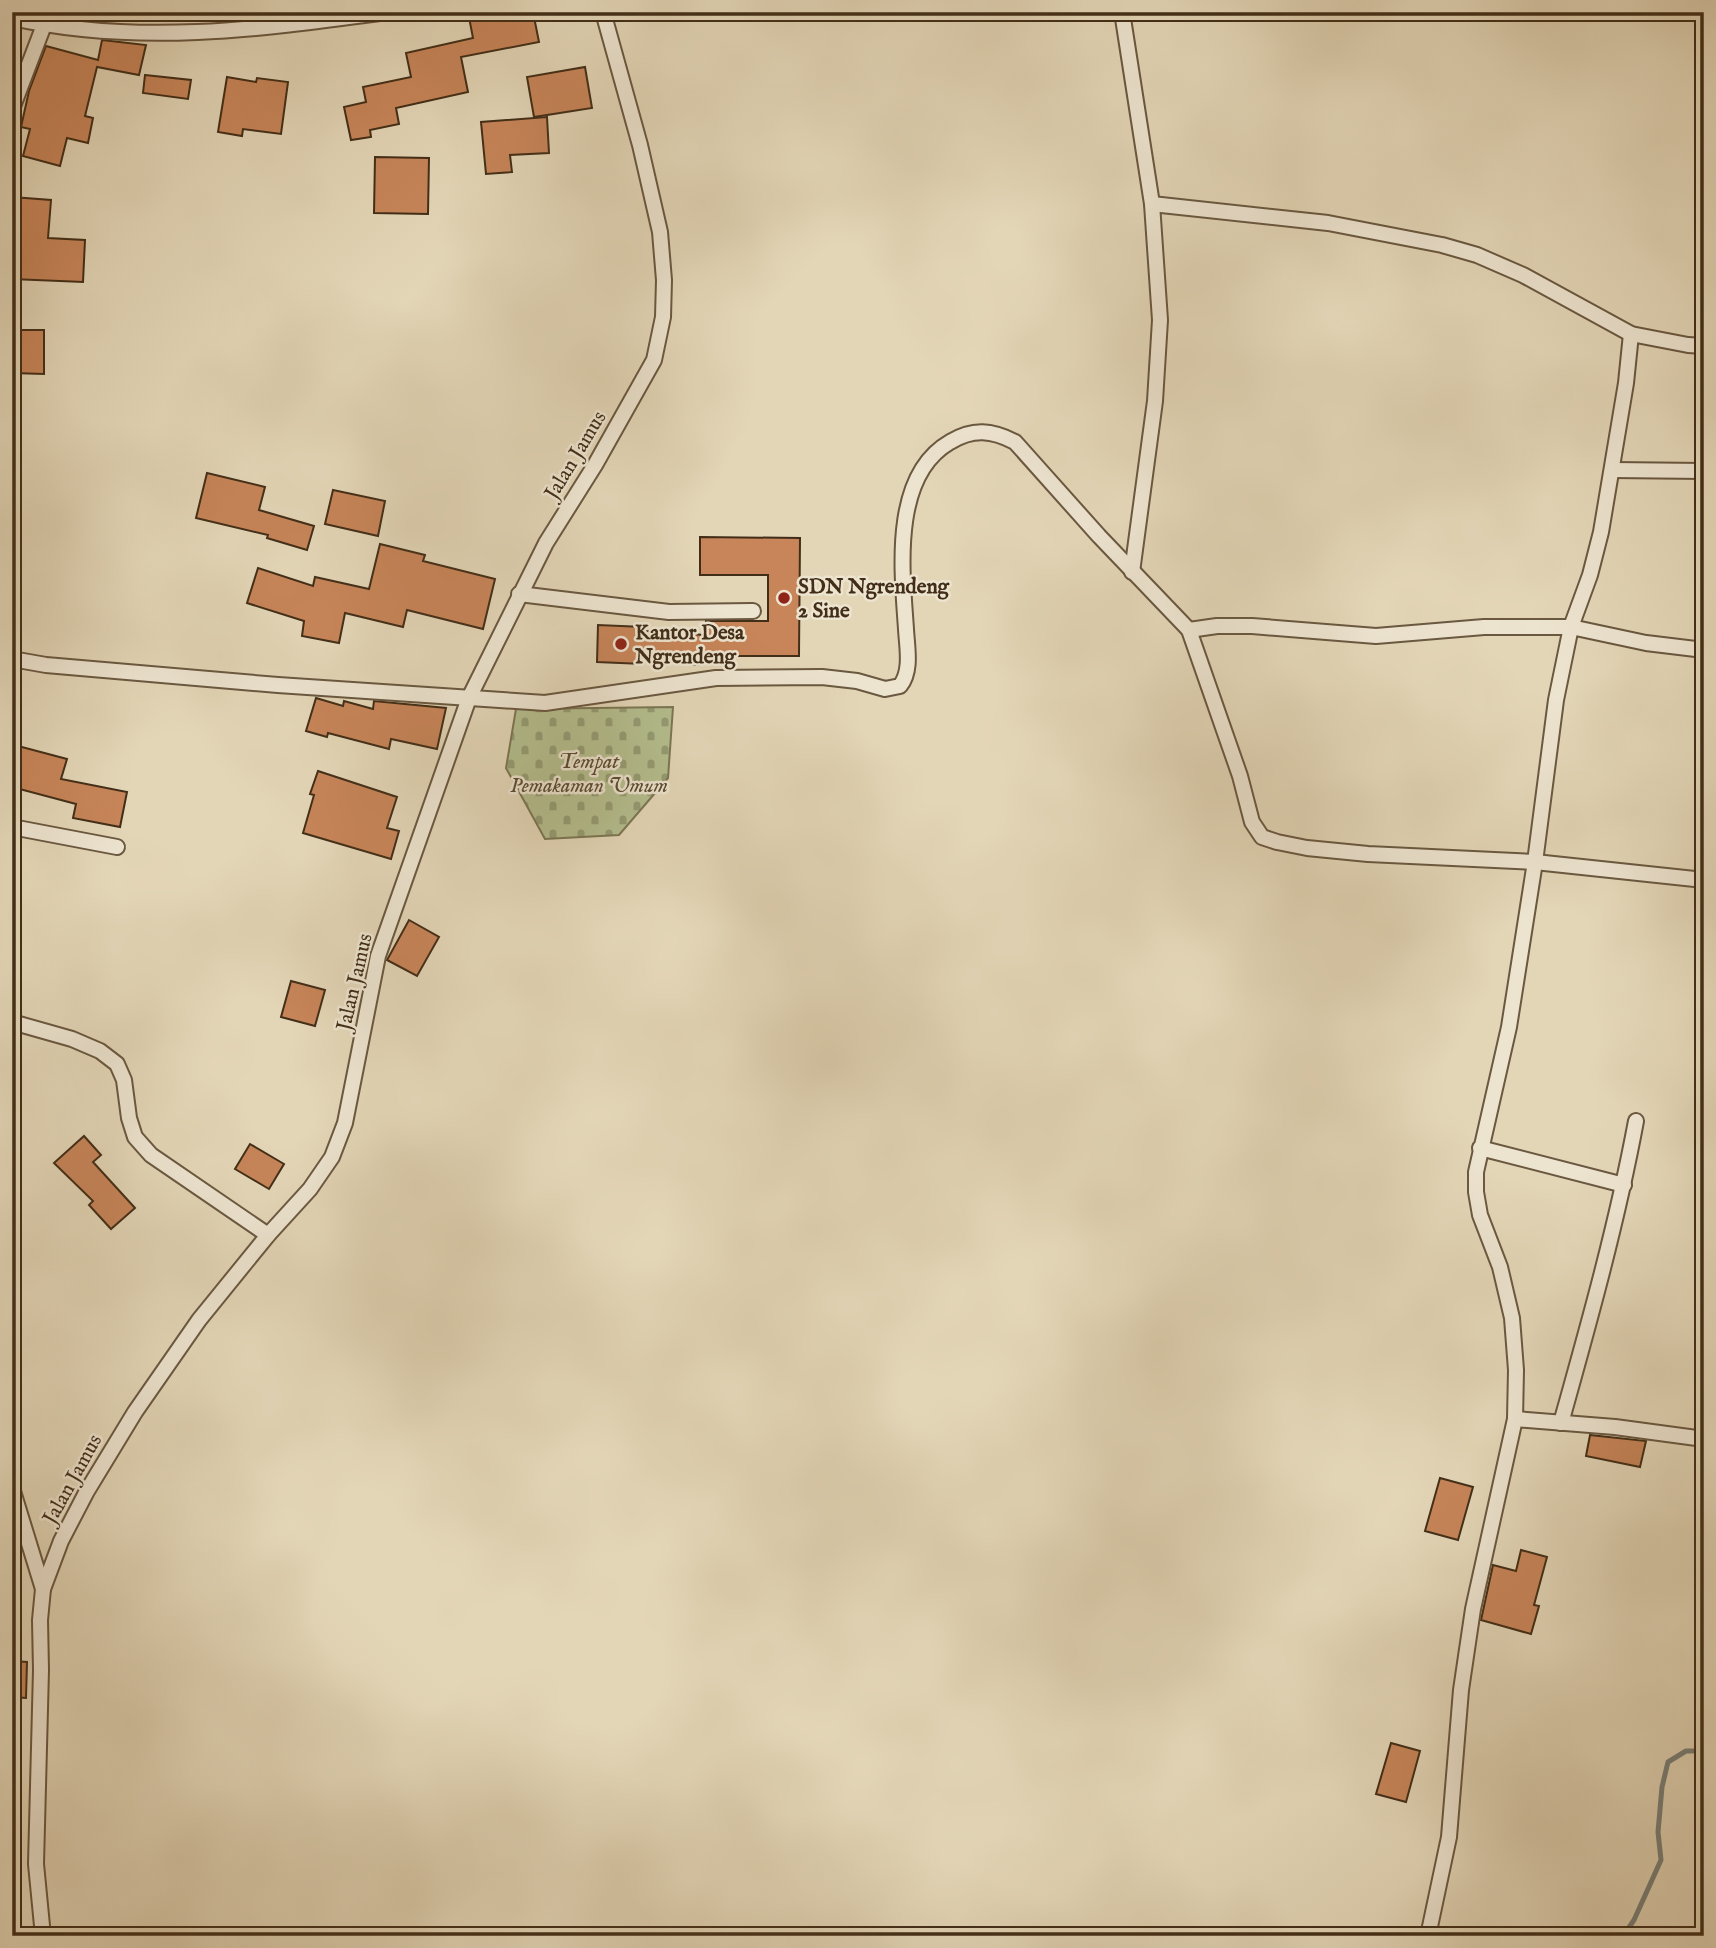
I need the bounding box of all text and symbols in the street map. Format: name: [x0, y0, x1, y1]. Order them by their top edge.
street label: Jalan Jamus: [538, 406, 613, 507]
place label: SDN Ngrendeng 2 Sine: [798, 574, 950, 625]
marker: SDN Ngrendeng 2 Sine: [776, 590, 792, 606]
place label: Kantor Desa Ngrendeng: [634, 620, 745, 671]
marker: Kantor Desa Ngrendeng: [613, 636, 629, 652]
park label: Tempat Pemakaman Umum: [510, 749, 668, 800]
street label: Jalan Jamus: [331, 931, 380, 1036]
street label: Jalan Jamus: [37, 1430, 109, 1531]

